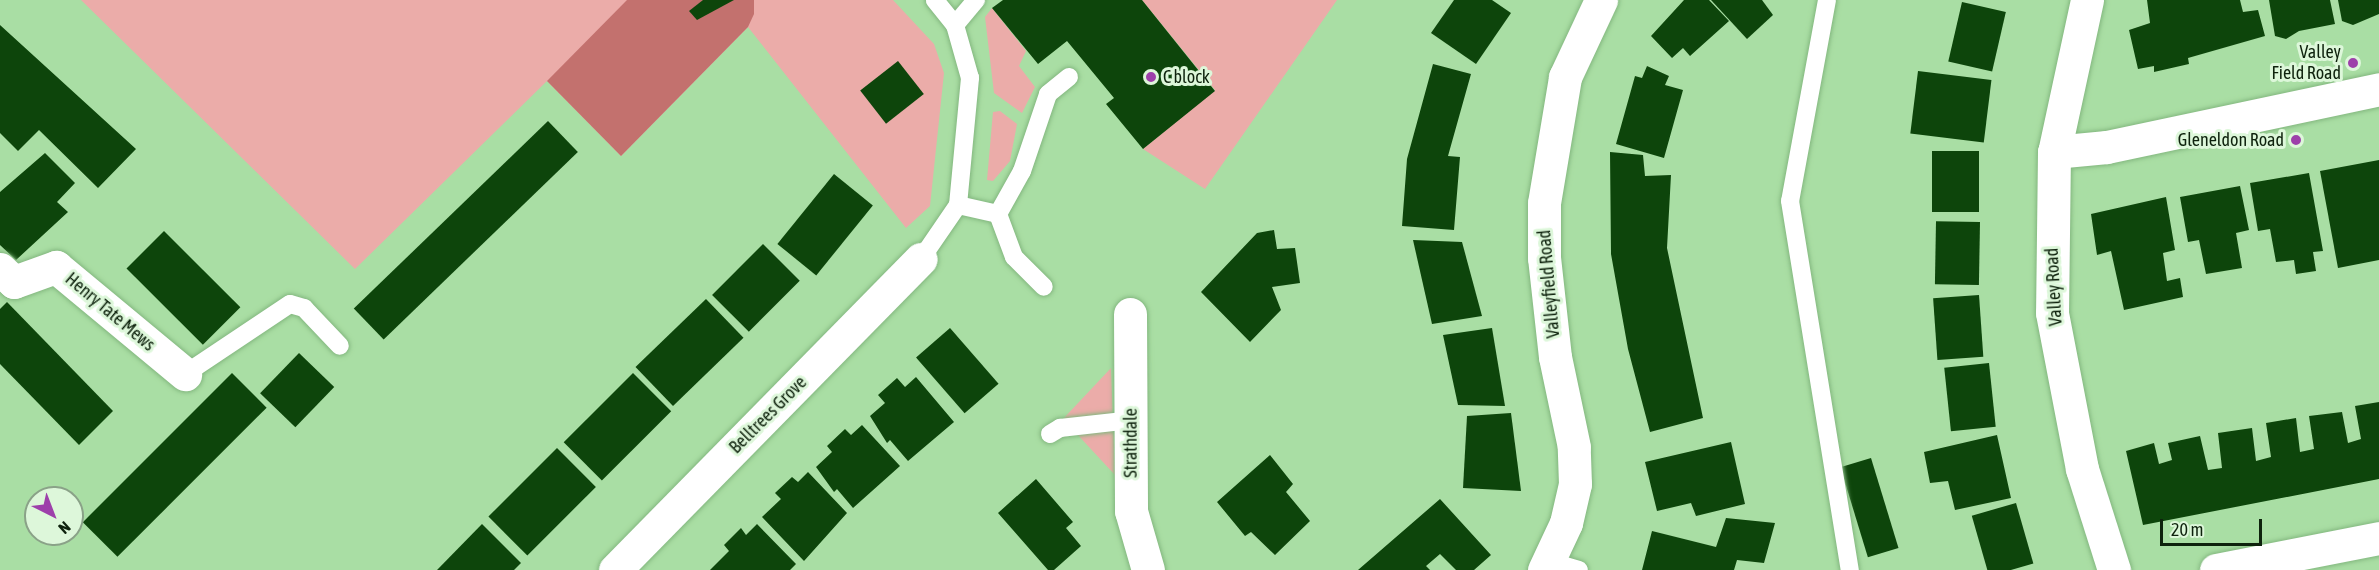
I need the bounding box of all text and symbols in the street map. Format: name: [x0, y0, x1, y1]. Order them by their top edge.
place label: Valley Field Road: [2271, 42, 2341, 84]
marker: Valley Field Road: [2346, 56, 2360, 70]
place label: C block: [1163, 66, 1210, 88]
marker: C block: [1144, 70, 1158, 84]
place label: Gleneldon Road: [2178, 129, 2284, 151]
marker: Gleneldon Road: [2289, 133, 2303, 147]
street label: Valleyfield Road: [1534, 229, 1564, 339]
street label: Valley Road: [2041, 247, 2067, 327]
street label: Henry Tate Mews: [61, 268, 159, 356]
street label: Belltrees Grove: [725, 372, 811, 458]
street label: Strathdale: [1120, 408, 1142, 478]
north arrow: [24, 486, 84, 546]
scale bar: [2163, 507, 2265, 545]
text: N: [55, 518, 74, 538]
text: 20 m: [2171, 519, 2203, 540]

